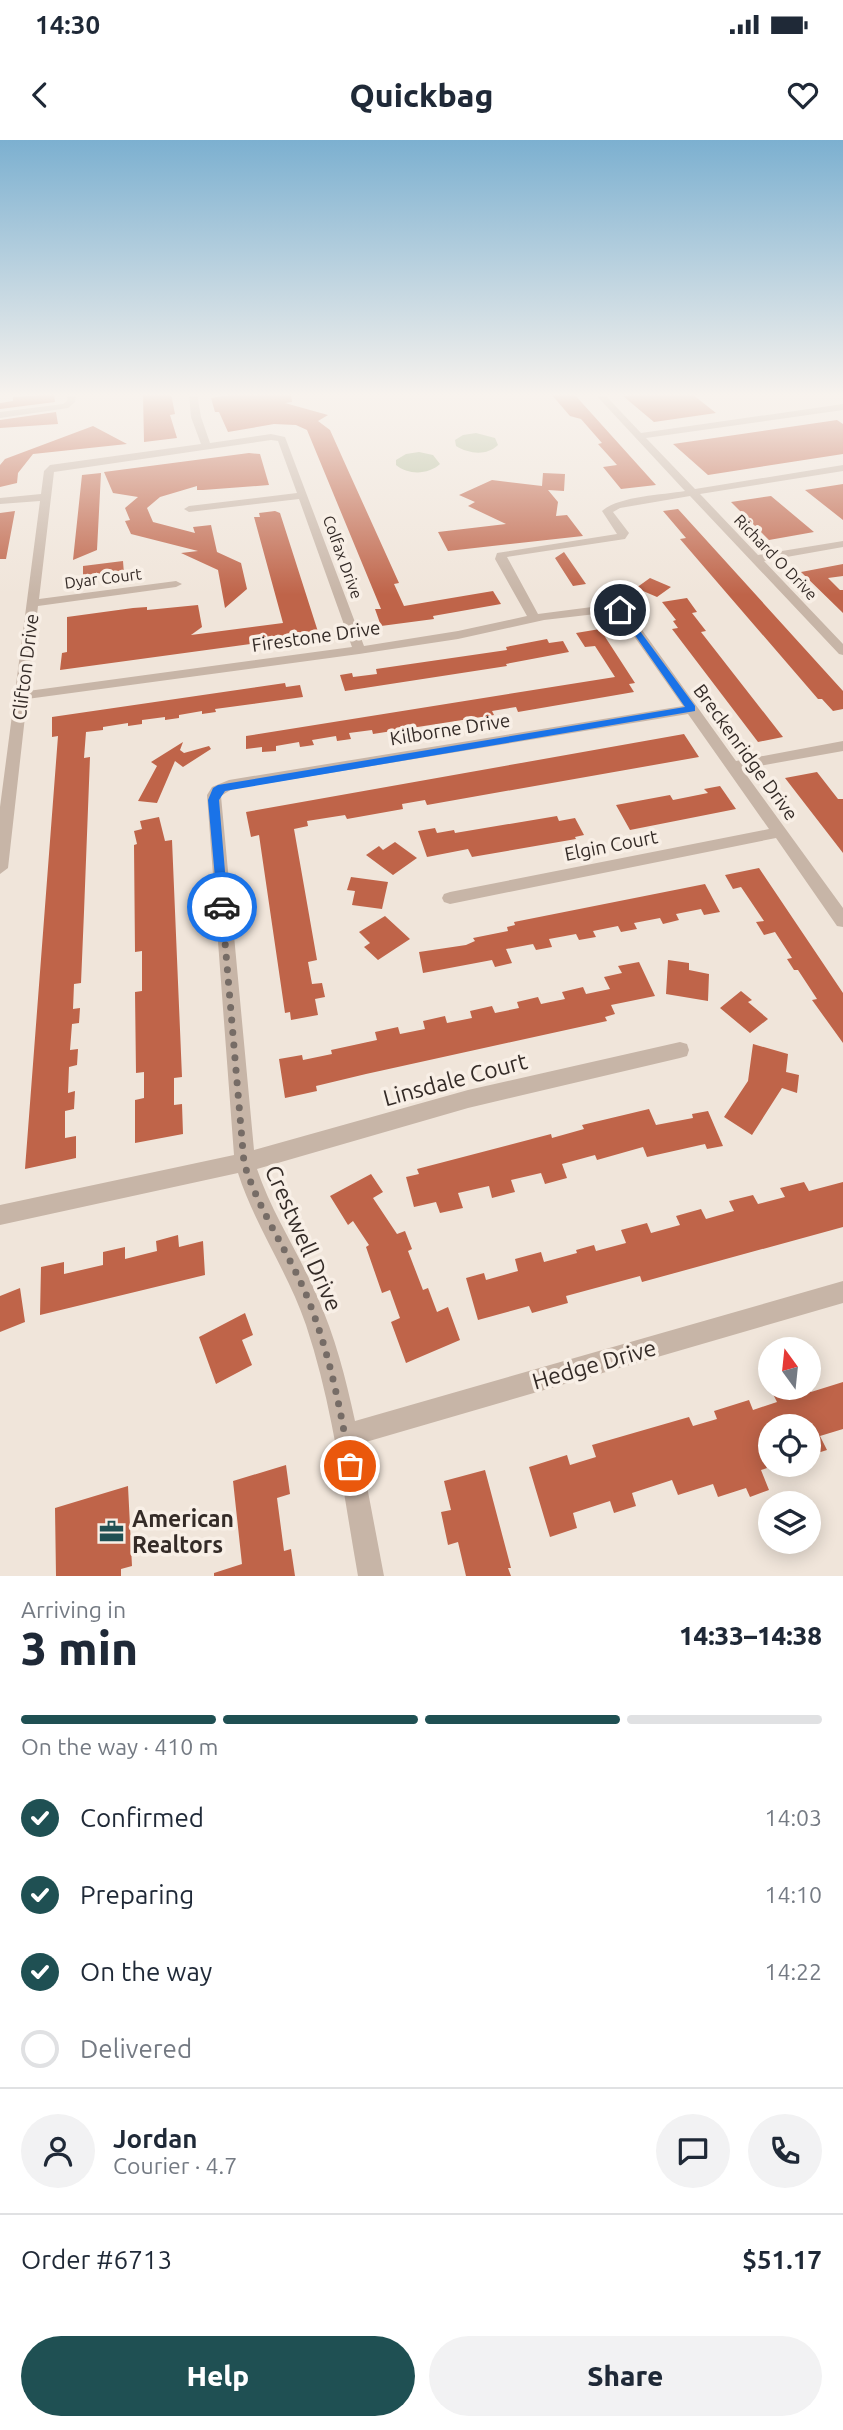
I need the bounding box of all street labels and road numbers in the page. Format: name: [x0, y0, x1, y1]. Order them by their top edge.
street label: Richard O Drive: [731, 511, 821, 603]
street label: Colfax Drive: [320, 513, 366, 601]
street label: Dyar Court: [63, 564, 143, 592]
street label: Clifton Drive: [8, 612, 42, 722]
street label: Firestone Drive: [250, 616, 382, 656]
street label: Breckenridge Drive: [689, 680, 803, 824]
street label: Kilborne Drive: [388, 709, 512, 749]
street label: Elgin Court: [562, 825, 660, 865]
street label: Linsdale Court: [380, 1048, 530, 1110]
street label: Crestwell Drive: [261, 1161, 347, 1315]
street label: Hedge Drive: [529, 1334, 659, 1394]

